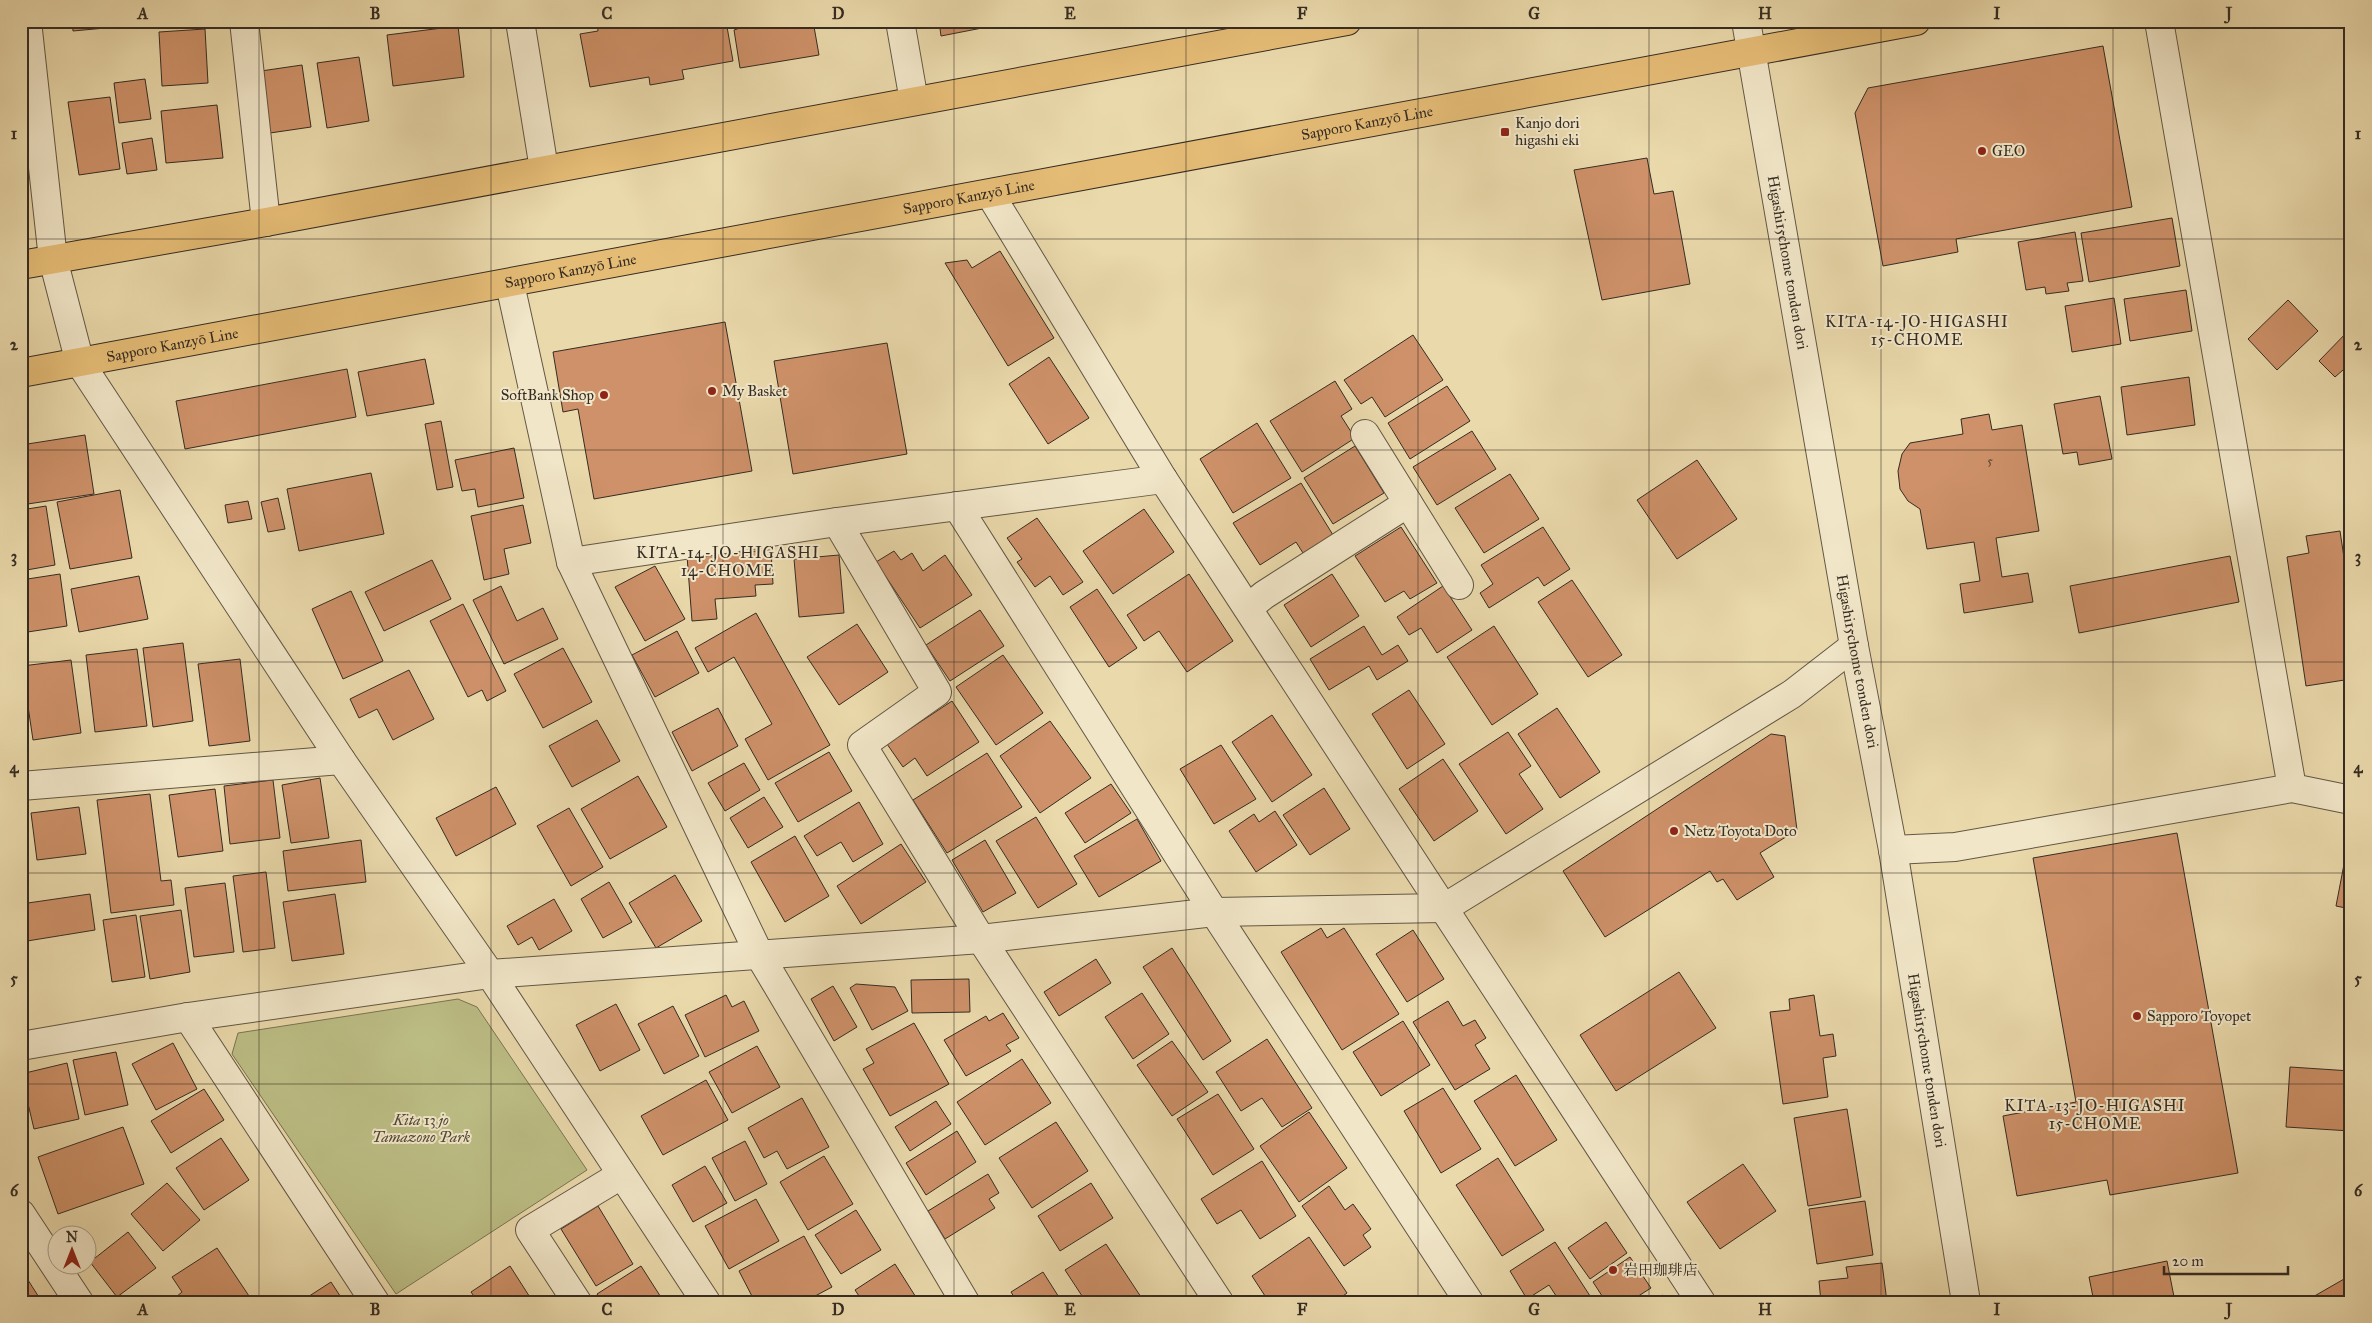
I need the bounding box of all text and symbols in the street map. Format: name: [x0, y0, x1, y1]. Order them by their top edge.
text: A: [137, 4, 149, 23]
text: B: [370, 4, 380, 23]
text: C: [602, 4, 613, 23]
text: D: [832, 4, 845, 23]
text: E: [1064, 4, 1076, 23]
text: F: [1297, 4, 1308, 23]
text: G: [1528, 4, 1540, 23]
text: H: [1758, 4, 1772, 23]
text: I: [1994, 4, 2001, 23]
text: J: [2224, 4, 2233, 24]
street label: Sapporo Kanzyō Line: [1300, 102, 1434, 144]
place label: Kanjo dori higashi eki: [1515, 114, 1580, 149]
text: 1: [11, 124, 18, 143]
text: 1: [2355, 124, 2362, 143]
marker: Kanjo dori higashi eki: [1499, 126, 1511, 138]
place label: GEO: [1992, 142, 2025, 160]
marker: GEO: [1976, 145, 1988, 157]
street label: Higashi15chome tonden dori: [1764, 174, 1812, 351]
street label: Sapporo Kanzyō Line: [901, 176, 1036, 218]
street label: Sapporo Kanzyō Line: [503, 250, 638, 292]
district label: KITA-14-JO-HIGASHI 15-CHOME: [1825, 312, 2009, 349]
street label: Sapporo Kanzyō Line: [105, 324, 240, 366]
text: 2: [10, 335, 19, 354]
text: 2: [2354, 335, 2363, 354]
place label: My Basket: [722, 382, 788, 400]
marker: My Basket: [706, 385, 718, 397]
place label: SoftBank Shop: [501, 386, 594, 404]
marker: SoftBank Shop: [598, 389, 610, 401]
house number: 5: [1987, 454, 1993, 468]
district label: KITA-14-JO-HIGASHI 14-CHOME: [636, 543, 820, 580]
text: 3: [11, 547, 17, 567]
text: 3: [2355, 547, 2361, 567]
street label: Higashi15chome tonden dori: [1833, 573, 1882, 750]
text: 4: [10, 758, 20, 778]
text: 4: [2354, 758, 2364, 778]
place label: Netz Toyota Doto: [1684, 822, 1797, 840]
marker: Netz Toyota Doto: [1668, 825, 1680, 837]
text: 5: [10, 969, 18, 988]
text: 5: [2354, 969, 2362, 988]
street label: Higashi15chome tonden dori: [1904, 972, 1950, 1149]
place label: Sapporo Toyopet: [2147, 1007, 2252, 1025]
marker: Sapporo Toyopet: [2131, 1010, 2143, 1022]
district label: KITA-13-JO-HIGASHI 15-CHOME: [2004, 1096, 2186, 1133]
park label: Kita 13 jo Tamazono Park: [372, 1111, 470, 1146]
text: 6: [10, 1181, 19, 1200]
text: 6: [2354, 1181, 2363, 1200]
north arrow: [48, 1226, 98, 1276]
text: N: [66, 1229, 78, 1246]
scale bar: [2164, 1243, 2288, 1275]
text: 20 m: [2172, 1252, 2204, 1270]
place label: 岩田珈琲店: [1623, 1261, 1698, 1279]
marker: 岩田珈琲店: [1607, 1264, 1619, 1276]
text: A: [137, 1300, 149, 1319]
text: B: [370, 1300, 380, 1319]
text: C: [602, 1300, 613, 1319]
text: D: [832, 1300, 845, 1319]
text: E: [1064, 1300, 1076, 1319]
text: F: [1297, 1300, 1308, 1319]
text: G: [1528, 1300, 1540, 1319]
text: H: [1758, 1300, 1772, 1319]
text: I: [1994, 1300, 2001, 1319]
text: J: [2224, 1300, 2233, 1320]

